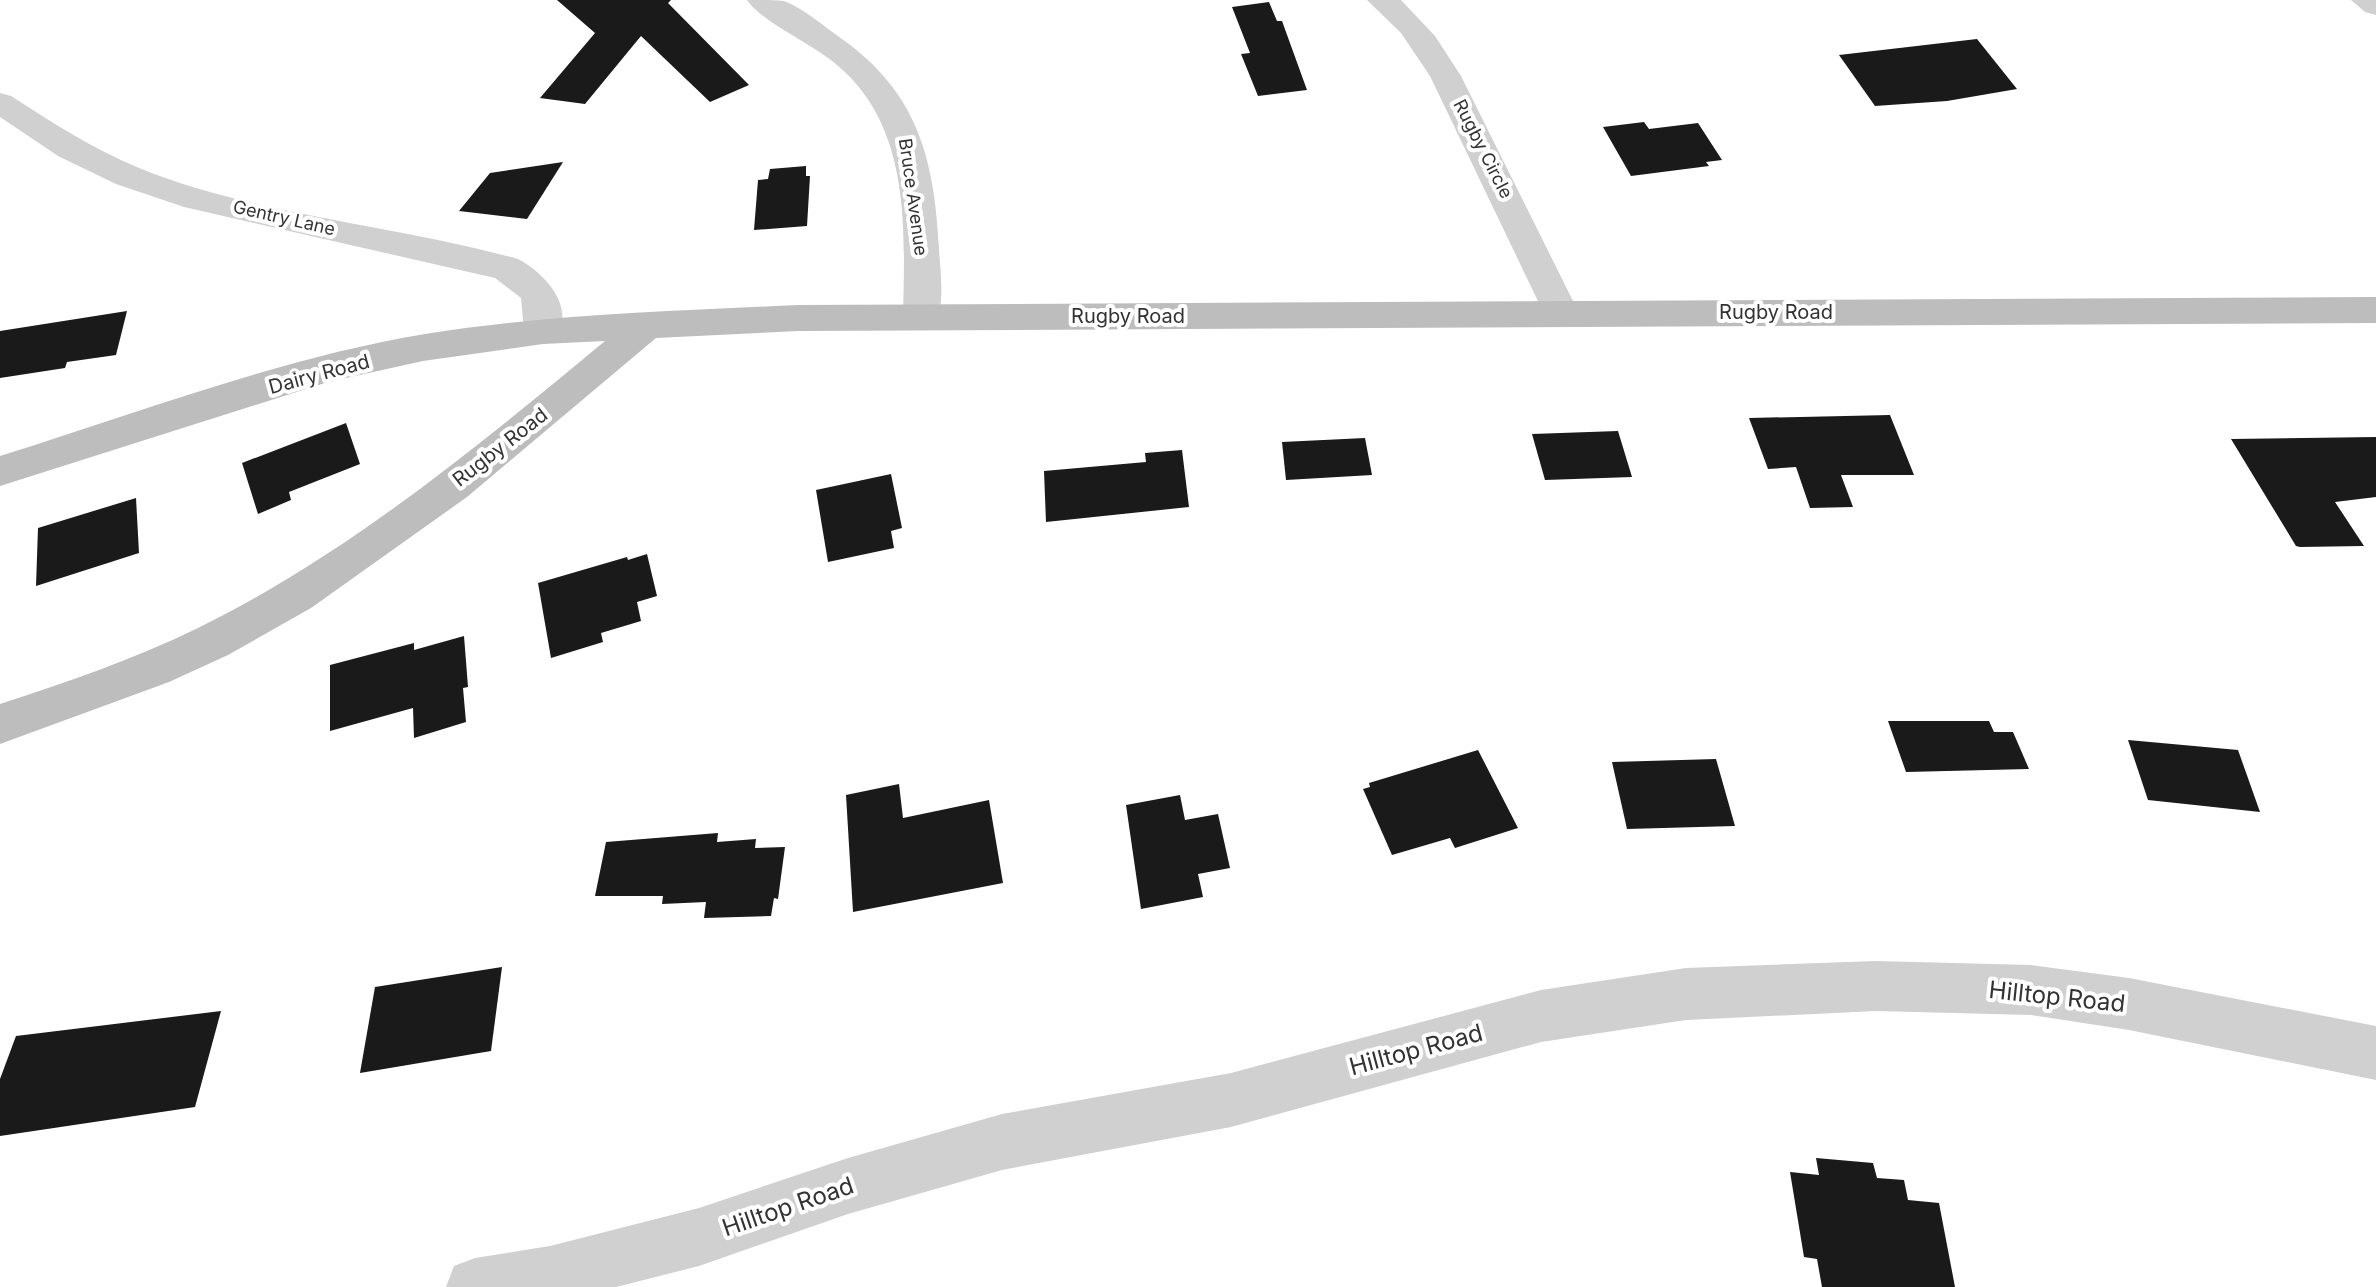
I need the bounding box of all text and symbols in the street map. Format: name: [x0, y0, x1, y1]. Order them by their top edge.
street label: Rugby Circle: [1450, 96, 1517, 202]
street label: Bruce Avenue: [895, 137, 932, 257]
street label: Gentry Lane: [231, 196, 337, 239]
street label: Rugby Road: [1719, 300, 1833, 324]
street label: Rugby Road: [1071, 304, 1185, 328]
street label: Dairy Road: [266, 349, 372, 399]
street label: Rugby Road: [448, 402, 552, 492]
street label: Hilltop Road: [1987, 975, 2127, 1018]
street label: Hilltop Road: [1346, 1018, 1486, 1081]
street label: Hilltop Road: [718, 1171, 857, 1243]

